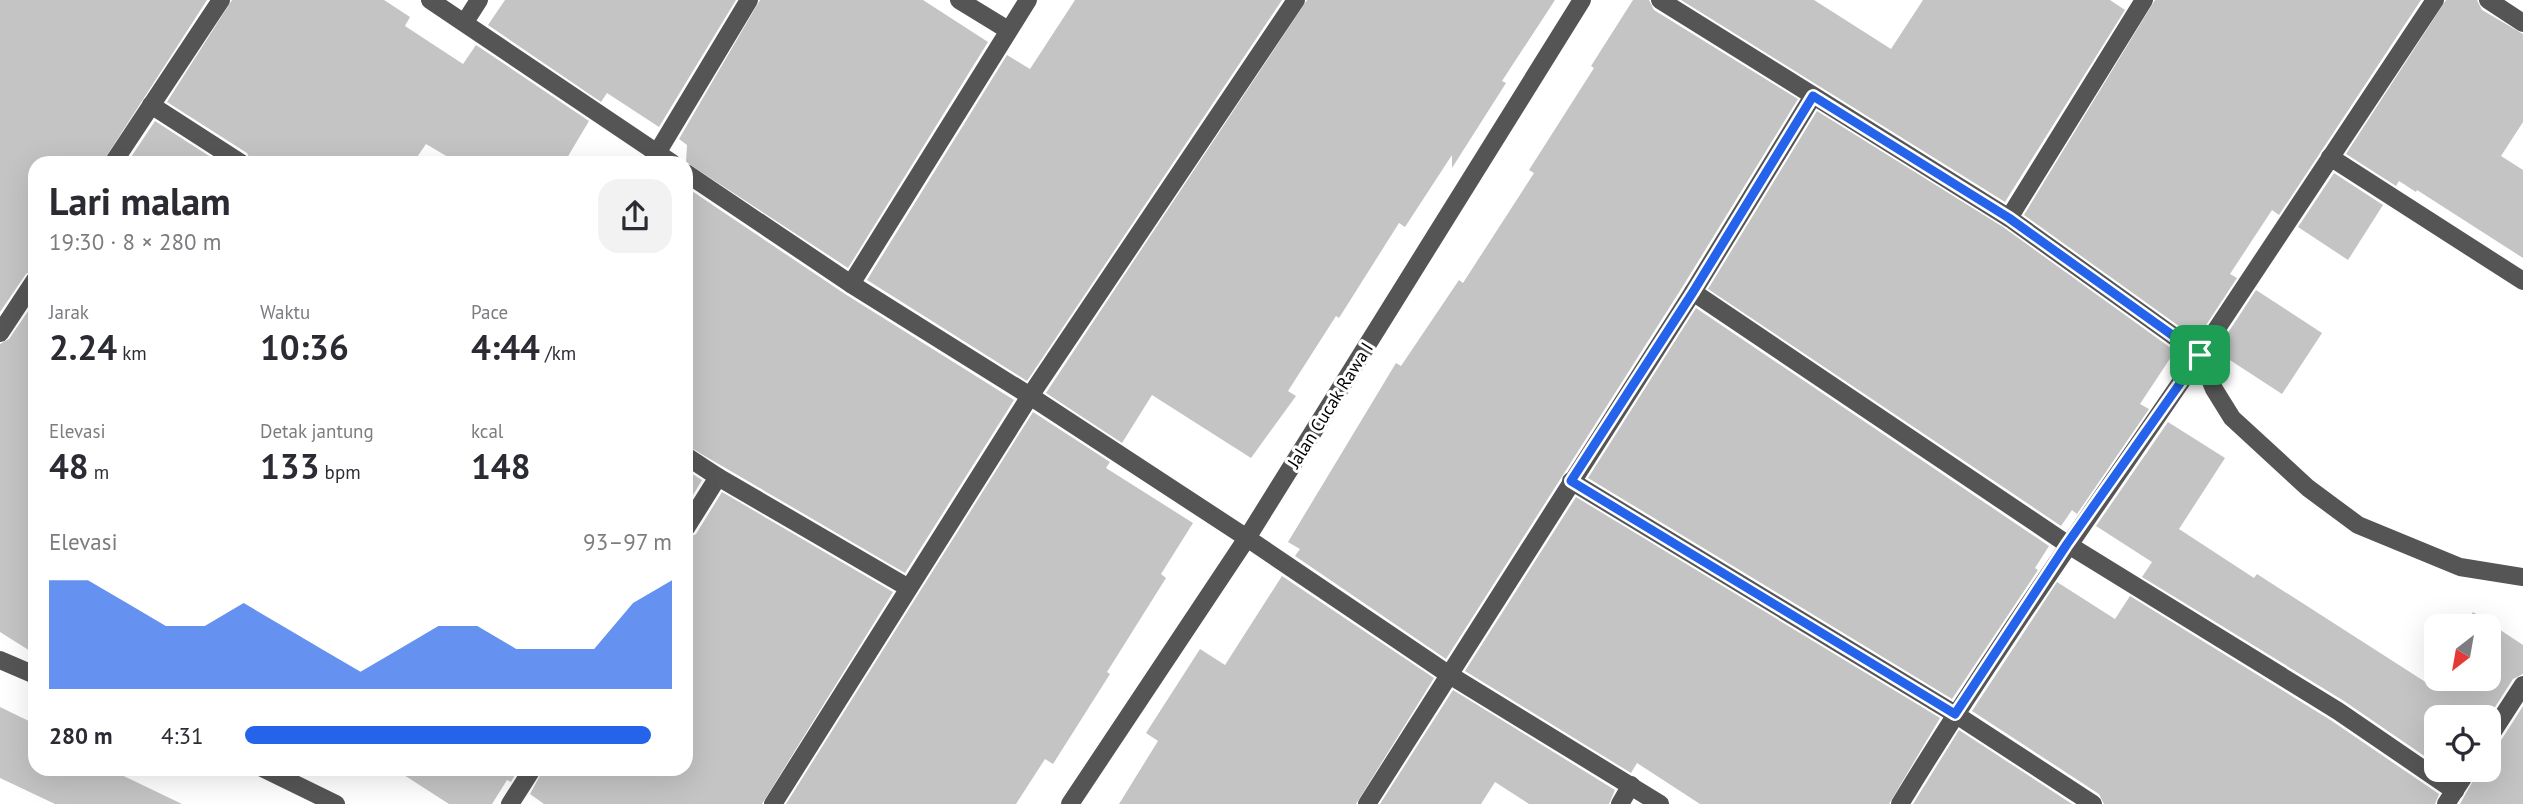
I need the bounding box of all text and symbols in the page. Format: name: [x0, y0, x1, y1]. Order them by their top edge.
text: Lari malam: [49, 176, 231, 225]
button: share: [598, 179, 672, 253]
text: 19:30 · 8 × 280 m: [49, 227, 221, 256]
text: Jarak: [49, 300, 89, 324]
text: Waktu: [260, 300, 310, 324]
text: Pace: [471, 300, 508, 324]
text: 2.24: [49, 324, 117, 370]
text: 10:36: [260, 324, 349, 370]
text: 4:44: [471, 324, 540, 370]
pin: [2170, 325, 2230, 385]
icon: arrive: [2181, 336, 2219, 374]
street label: Jalan Cucak Rawa I: [1281, 338, 1378, 473]
text: km: [117, 341, 147, 365]
text: /km: [540, 341, 576, 365]
text: Elevasi: [49, 419, 106, 443]
text: Detak jantung: [260, 419, 374, 443]
text: kcal: [471, 419, 503, 443]
text: 48: [49, 443, 89, 489]
text: 133: [260, 443, 320, 489]
text: 148: [471, 443, 531, 489]
text: m: [89, 460, 109, 484]
text: bpm: [320, 460, 361, 484]
text: Elevasi: [49, 527, 118, 556]
text: 93–97 m: [583, 527, 672, 556]
north arrow: [2424, 614, 2501, 691]
map controls: [2424, 614, 2501, 782]
button: locate: [2424, 705, 2501, 782]
text: 280 m: [49, 721, 112, 750]
text: 4:31: [161, 721, 204, 750]

